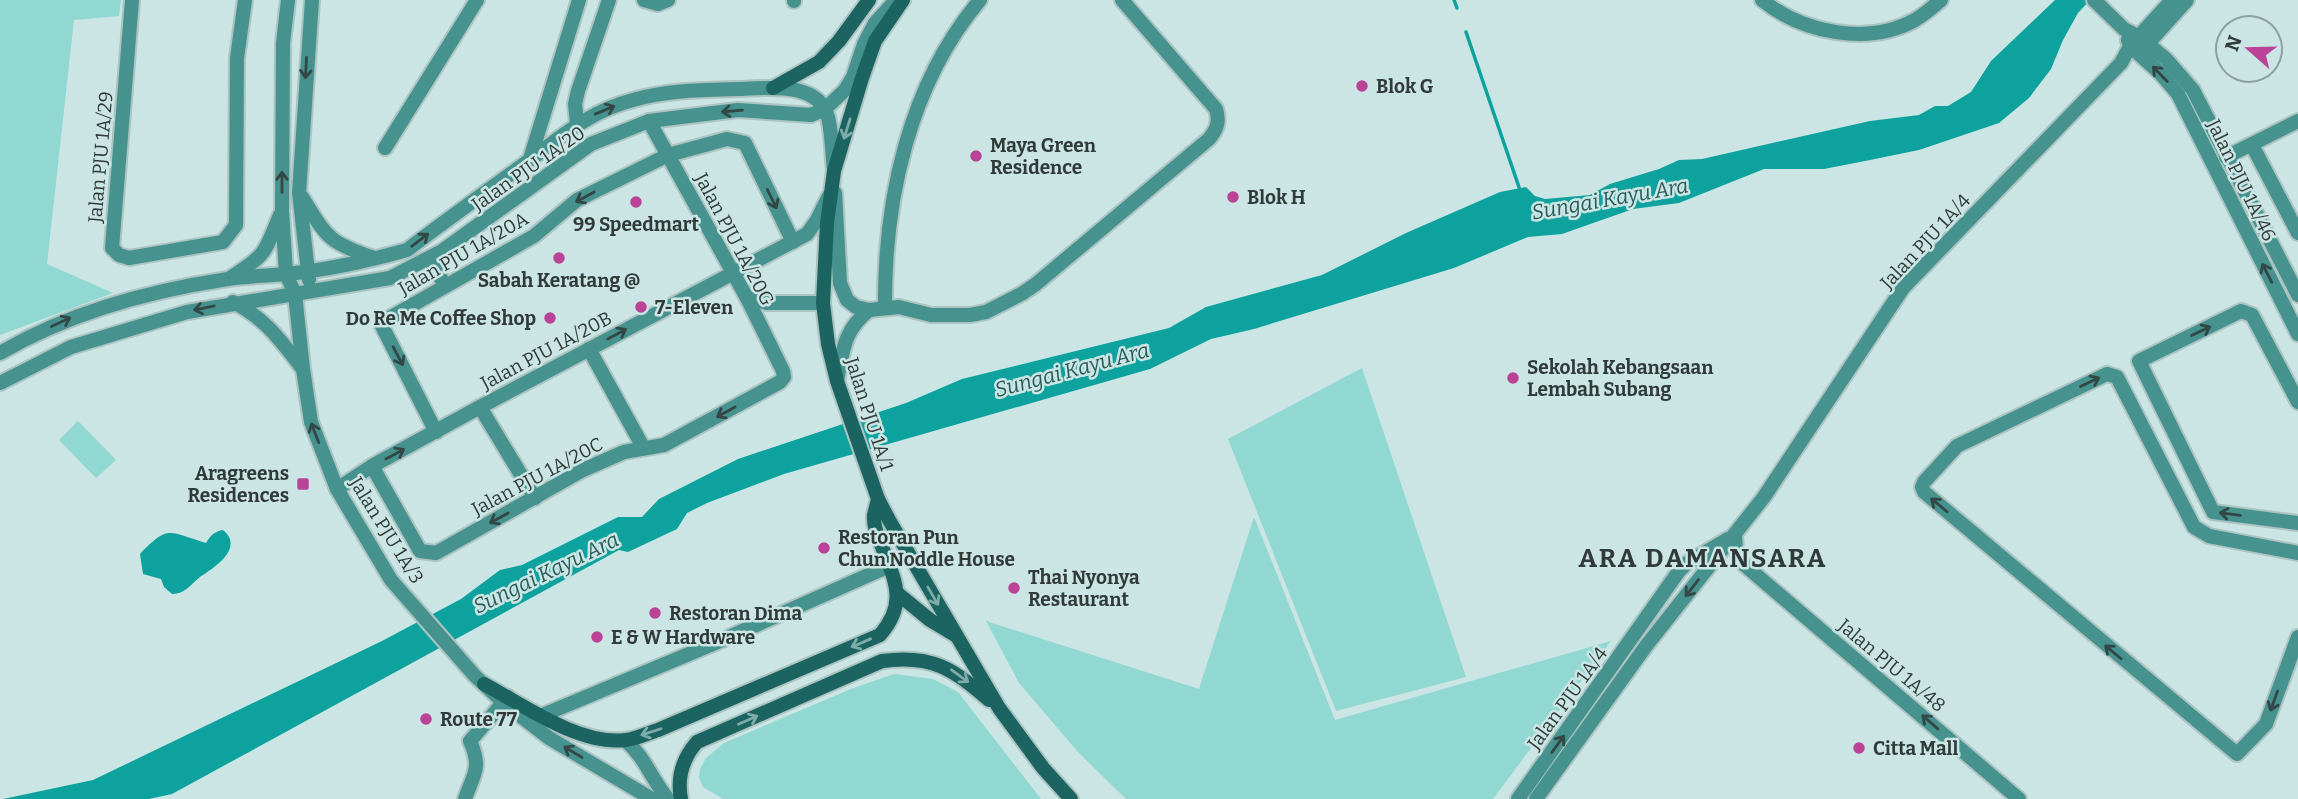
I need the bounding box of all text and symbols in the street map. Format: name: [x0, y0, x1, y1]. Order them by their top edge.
north arrow: [2214, 14, 2284, 84]
text: N: [2220, 32, 2247, 54]
one-way arrow: [299, 56, 312, 79]
one-way arrow: [2151, 65, 2168, 82]
place label: Blok G: [1376, 75, 1434, 98]
marker: Blok G: [1354, 78, 1370, 94]
street label: Jalan PJU 1A/29: [83, 90, 118, 225]
one-way arrow: [594, 103, 616, 116]
one-way arrow: [721, 105, 744, 118]
street label: Jalan PJU 1A/46: [2202, 115, 2281, 245]
one-way arrow: [839, 117, 852, 139]
street label: Jalan PJU 1A/20: [466, 121, 589, 216]
place label: Maya Green Residence: [990, 134, 1097, 179]
marker: Maya Green Residence: [968, 148, 984, 164]
street label: Jalan PJU 1A/20G: [689, 168, 779, 309]
one-way arrow: [275, 170, 289, 193]
water label: Sungai Kayu Ara: [1530, 172, 1690, 226]
place label: Blok H: [1247, 186, 1306, 209]
one-way arrow: [766, 188, 779, 209]
marker: Blok H: [1225, 189, 1241, 205]
street label: Jalan PJU 1A/4: [1875, 189, 1975, 294]
one-way arrow: [575, 190, 596, 204]
marker: 99 Speedmart: [628, 194, 644, 210]
street label: Jalan PJU 1A/20A: [393, 207, 533, 300]
place label: 99 Speedmart: [573, 213, 699, 236]
one-way arrow: [410, 233, 428, 248]
marker: Sabah Keratang @: [551, 250, 567, 266]
one-way arrow: [2260, 263, 2274, 284]
place label: Sabah Keratang @: [478, 269, 640, 292]
place label: 7-Eleven: [655, 296, 734, 319]
marker: 7-Eleven: [633, 299, 649, 315]
one-way arrow: [193, 302, 216, 316]
street label: Jalan PJU 1A/20B: [476, 306, 616, 395]
place label: Do Re Me Coffee Shop: [345, 307, 536, 330]
marker: Do Re Me Coffee Shop: [542, 310, 558, 326]
one-way arrow: [50, 315, 71, 329]
one-way arrow: [2190, 324, 2211, 338]
one-way arrow: [606, 327, 627, 341]
water label: Sungai Kayu Ara: [992, 337, 1152, 403]
one-way arrow: [391, 345, 405, 366]
street label: Jalan PJU 1A/1: [840, 354, 899, 474]
place label: Sekolah Kebangsaan Lembah Subang: [1527, 356, 1714, 401]
marker: Sekolah Kebangsaan Lembah Subang: [1505, 370, 1521, 386]
one-way arrow: [2079, 375, 2100, 388]
one-way arrow: [716, 406, 737, 419]
one-way arrow: [308, 422, 320, 444]
street label: Jalan PJU 1A/20C: [467, 432, 607, 521]
one-way arrow: [384, 447, 405, 460]
place label: Aragreens Residences: [187, 462, 289, 507]
street label: Jalan PJU 1A/3: [344, 472, 428, 588]
marker: Aragreens Residences: [295, 476, 311, 492]
one-way arrow: [1931, 497, 1949, 513]
one-way arrow: [2219, 507, 2242, 520]
one-way arrow: [490, 511, 510, 525]
place label: Restoran Pun Chun Noddle House: [838, 526, 1015, 571]
water label: Sungai Kayu Ara: [469, 527, 623, 619]
marker: Restoran Pun Chun Noddle House: [816, 540, 832, 556]
district label: ARA DAMANSARA: [1579, 543, 1827, 574]
place label: Thai Nyonya Restaurant: [1028, 566, 1140, 611]
one-way arrow: [1685, 578, 1700, 597]
marker: Thai Nyonya Restaurant: [1006, 580, 1022, 596]
one-way arrow: [926, 585, 940, 605]
place label: Restoran Dima: [669, 602, 802, 625]
marker: Restoran Dima: [647, 605, 663, 621]
street label: Jalan PJU 1A/48: [1833, 613, 1950, 717]
place label: E & W Hardware: [611, 626, 755, 649]
marker: E & W Hardware: [589, 629, 605, 645]
one-way arrow: [850, 638, 872, 651]
street label: Jalan PJU 1A/4: [1522, 642, 1612, 755]
one-way arrow: [2105, 644, 2123, 660]
one-way arrow: [950, 668, 969, 683]
one-way arrow: [2267, 689, 2280, 711]
place label: Route 77: [440, 708, 517, 731]
marker: Route 77: [418, 711, 434, 727]
one-way arrow: [737, 713, 758, 726]
one-way arrow: [1921, 714, 1939, 730]
one-way arrow: [640, 726, 662, 739]
one-way arrow: [1551, 735, 1565, 754]
place label: Citta Mall: [1873, 737, 1958, 760]
marker: Citta Mall: [1851, 740, 1867, 756]
one-way arrow: [563, 745, 583, 759]

